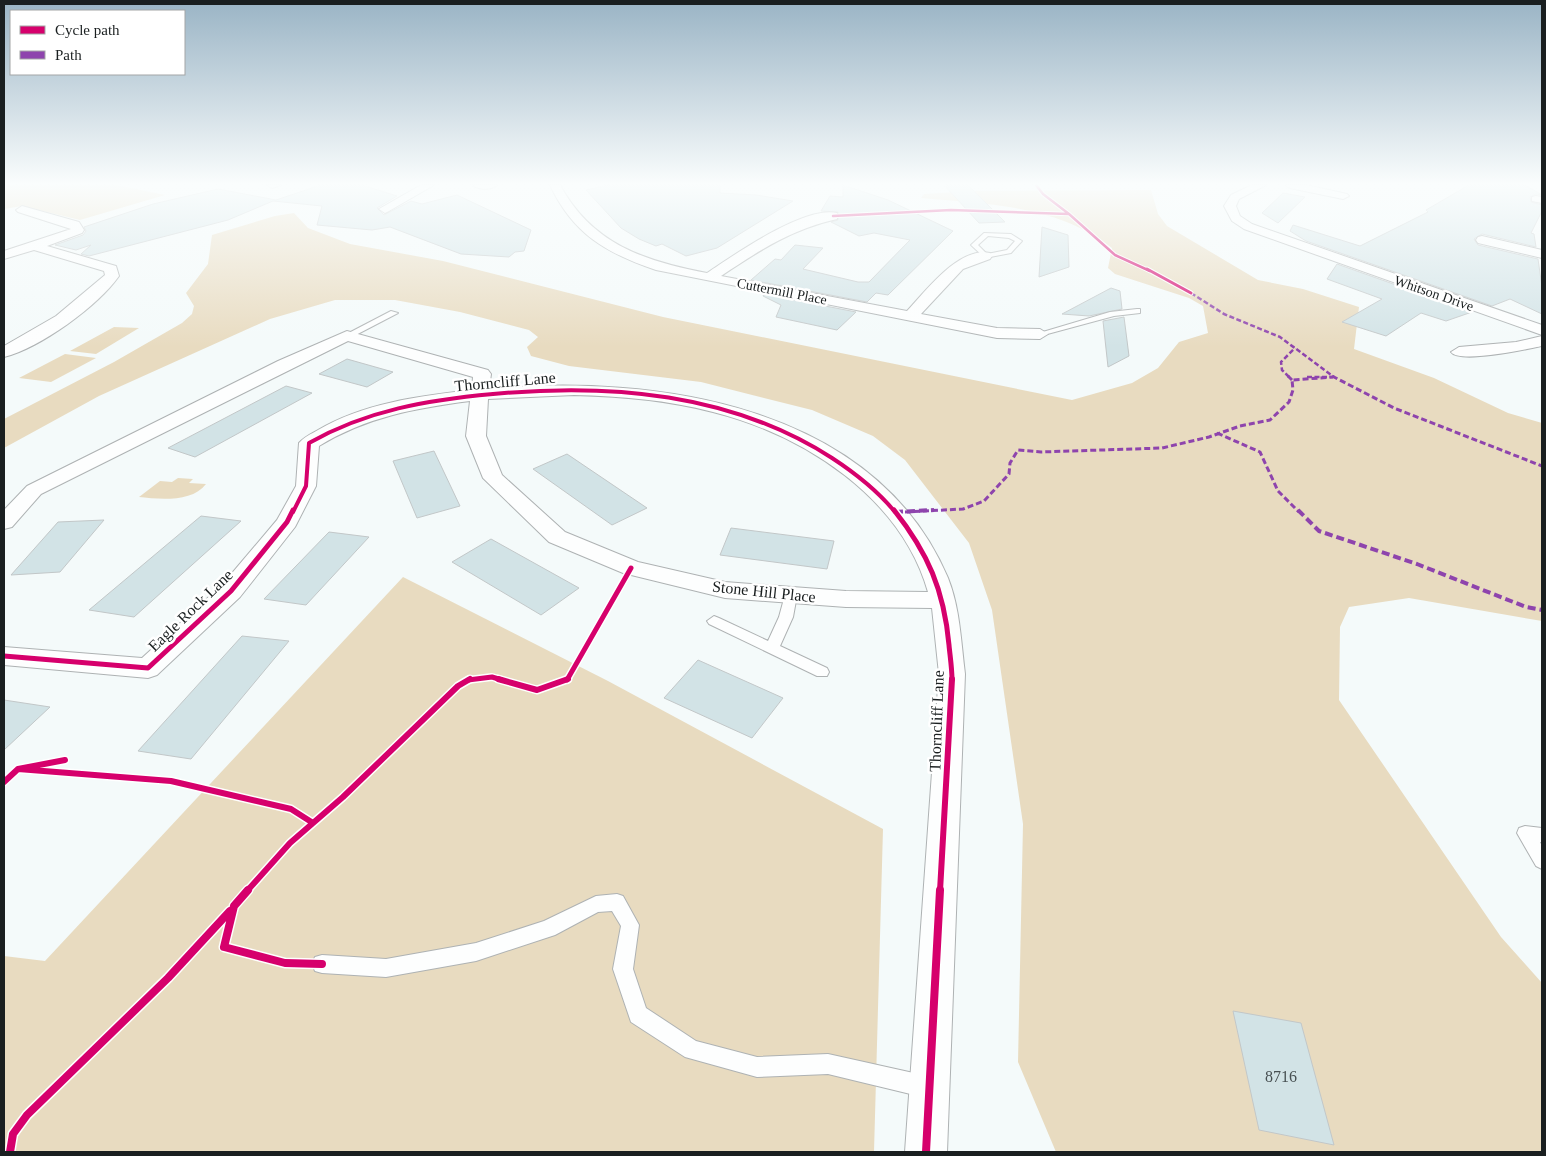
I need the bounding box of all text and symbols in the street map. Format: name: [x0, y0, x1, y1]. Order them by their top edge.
legend: [10, 10, 185, 75]
text: Cycle path: [55, 22, 120, 38]
text: Path: [55, 47, 82, 63]
street label: Whitson Drive: [1392, 273, 1475, 314]
street label: Cuttermill Place: [736, 275, 828, 308]
street label: Thorncliff Lane: [454, 369, 556, 394]
street label: Eagle Rock Lane: [145, 566, 237, 655]
street label: Stone Hill Place: [711, 578, 817, 605]
street label: Thorncliff Lane: [926, 670, 947, 772]
house number: 8716: [1265, 1068, 1297, 1085]

